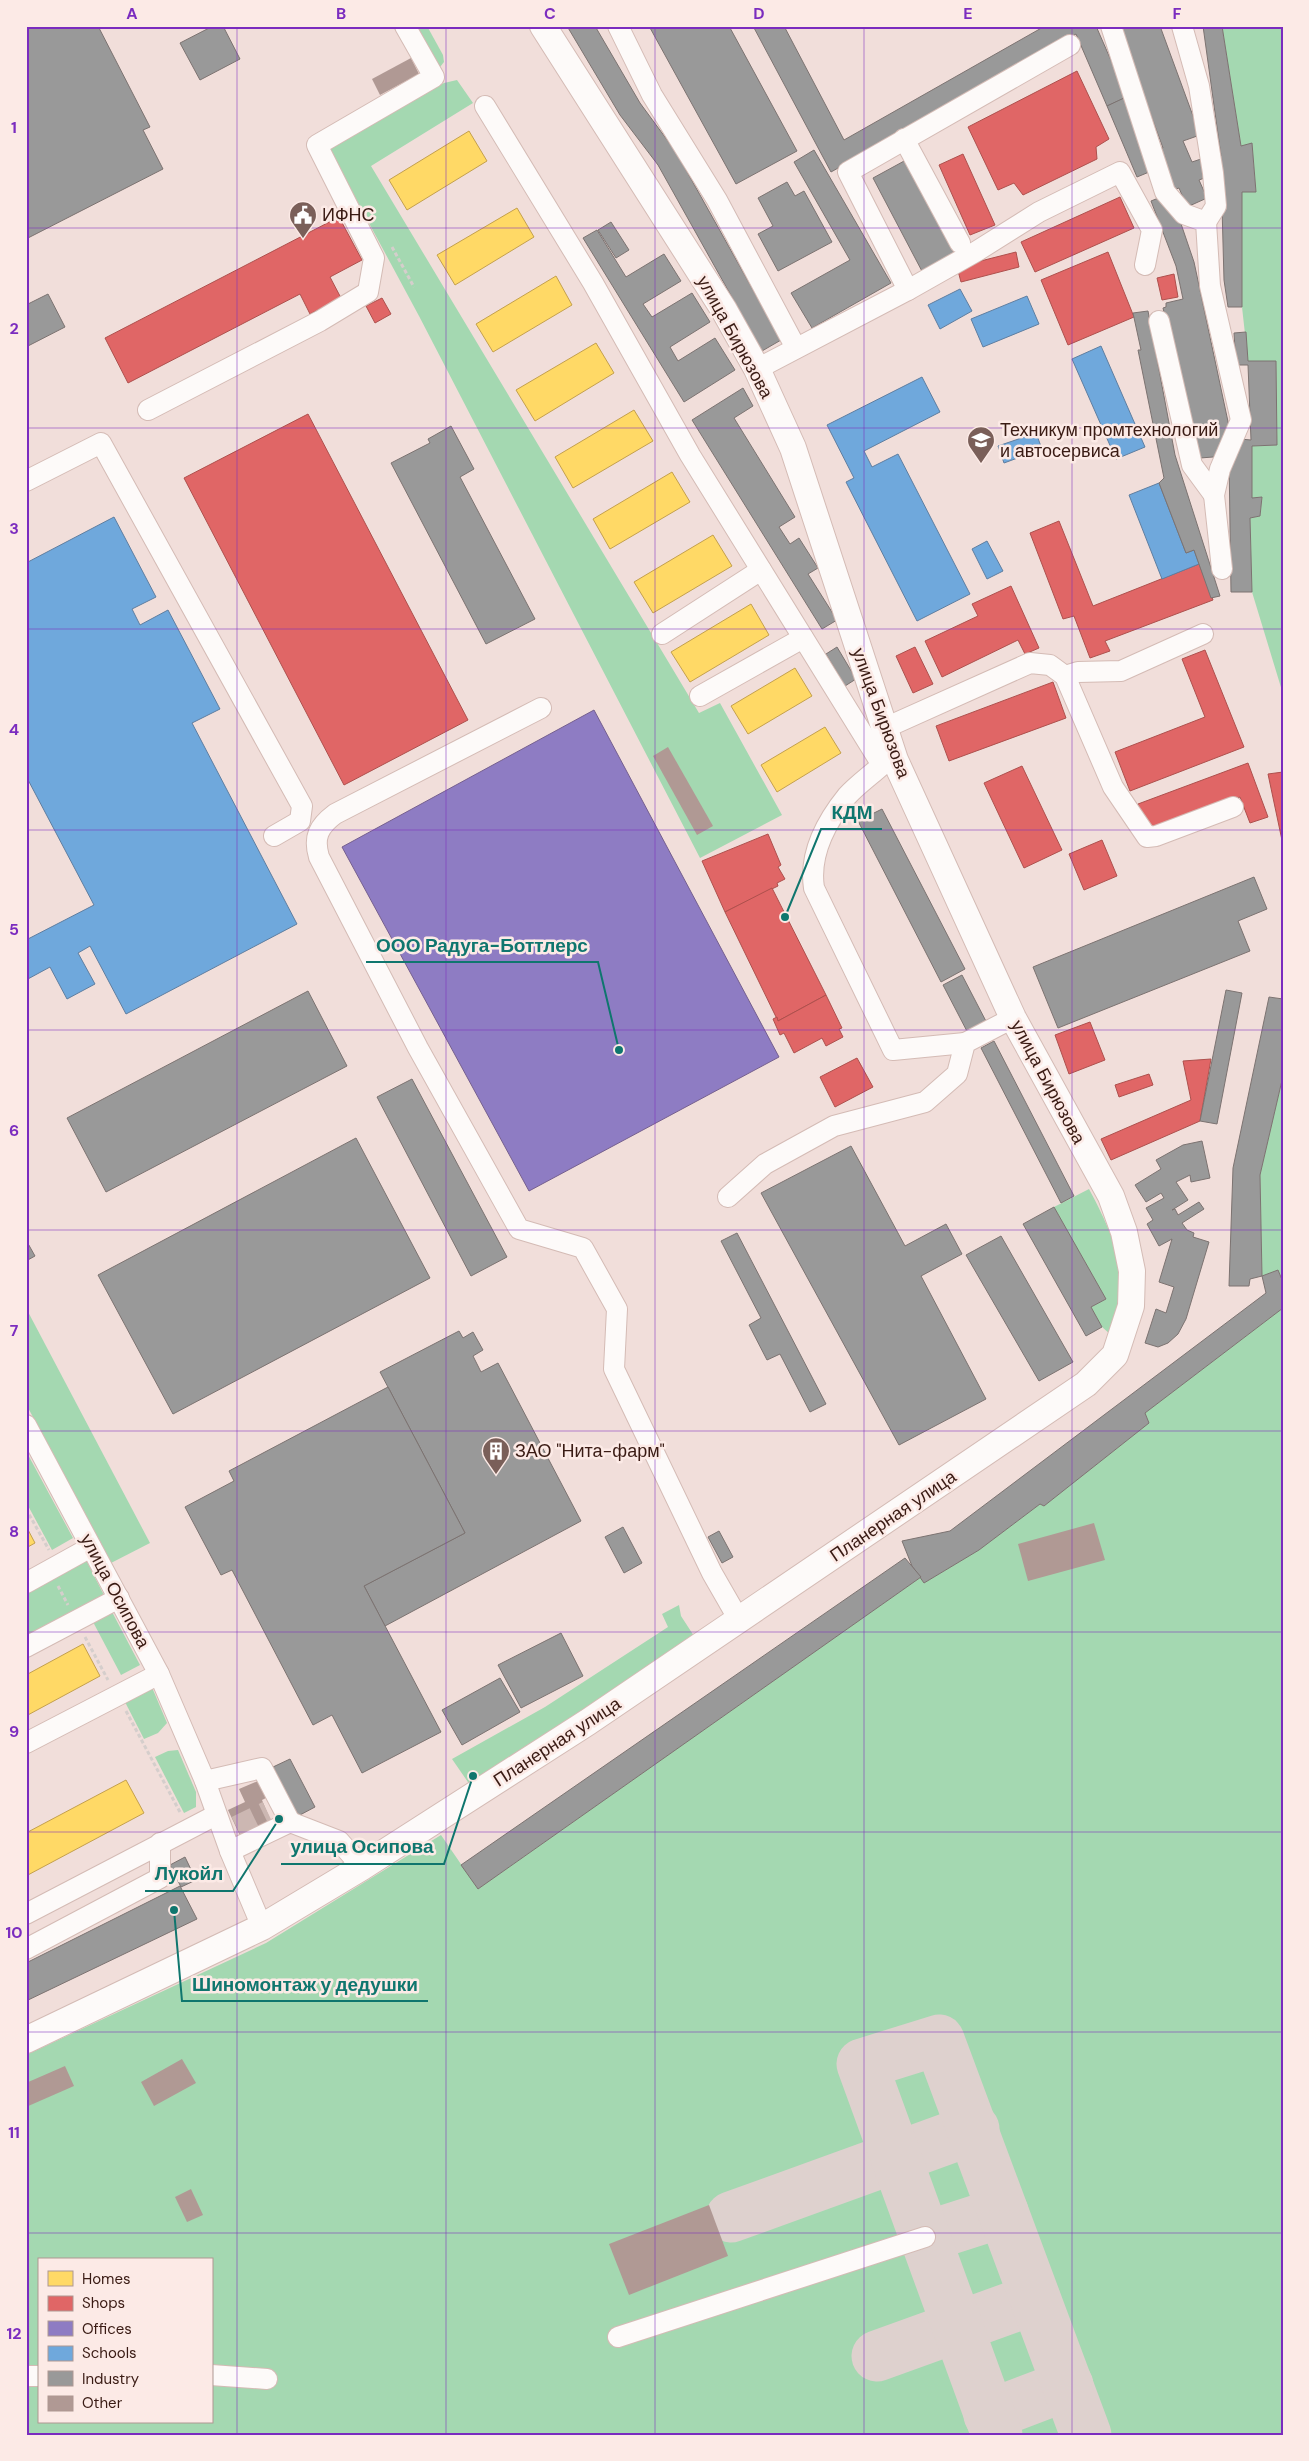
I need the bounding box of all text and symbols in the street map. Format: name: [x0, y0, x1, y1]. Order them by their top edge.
text: A: [126, 3, 138, 24]
text: B: [336, 3, 346, 24]
text: C: [544, 3, 556, 24]
text: D: [753, 3, 765, 24]
text: E: [963, 3, 973, 24]
text: F: [1173, 3, 1182, 24]
text: 1: [11, 117, 17, 138]
public building icon: ИФНС: [288, 200, 318, 239]
place label: ИФНС: [322, 203, 375, 227]
street label: улица Бирюзова: [691, 271, 779, 404]
text: 2: [9, 318, 19, 339]
place label: Техникум промтехнологий и автосервиса: [1000, 418, 1218, 463]
school or university icon: Техникум промтехнологий и автосервиса: [966, 425, 996, 464]
text: 3: [9, 518, 19, 539]
street label: улица Бирюзова: [846, 644, 916, 782]
text: 4: [9, 719, 19, 740]
callout: КДМ: [821, 795, 882, 829]
text: КДМ: [832, 800, 872, 825]
text: 5: [9, 919, 19, 940]
callout: ООО Радуга-Боттлерс: [366, 928, 598, 962]
text: ООО Радуга-Боттлерс: [376, 933, 588, 958]
street label: улица Бирюзова: [1005, 1016, 1091, 1149]
text: 6: [9, 1120, 19, 1141]
text: 7: [10, 1320, 19, 1341]
building icon: ЗАО "Нита-фарм": [481, 1436, 511, 1475]
place label: ЗАО "Нита-фарм": [515, 1439, 665, 1463]
street label: Планерная улица: [825, 1464, 962, 1567]
text: 8: [9, 1521, 19, 1542]
street label: улица Осипова: [75, 1530, 156, 1653]
street label: Планерная улица: [489, 1691, 626, 1792]
text: 9: [9, 1721, 19, 1742]
callout: улица Осипова: [281, 1830, 444, 1864]
text: улица Осипова: [290, 1834, 434, 1859]
callout: Лукойл: [145, 1857, 233, 1891]
text: Лукойл: [155, 1861, 223, 1886]
text: 10: [5, 1922, 23, 1943]
callout: Шиномонтаж у дедушки: [182, 1967, 428, 2001]
text: Шиномонтаж у дедушки: [192, 1972, 418, 1997]
text: 11: [8, 2122, 20, 2143]
legend: [38, 2258, 212, 2424]
text: Homes: [82, 2269, 131, 2289]
text: Shops: [82, 2293, 125, 2313]
text: Offices: [82, 2319, 132, 2339]
text: 12: [6, 2323, 22, 2344]
text: Schools: [82, 2343, 137, 2363]
text: Industry: [82, 2369, 140, 2389]
text: Other: [82, 2393, 123, 2413]

